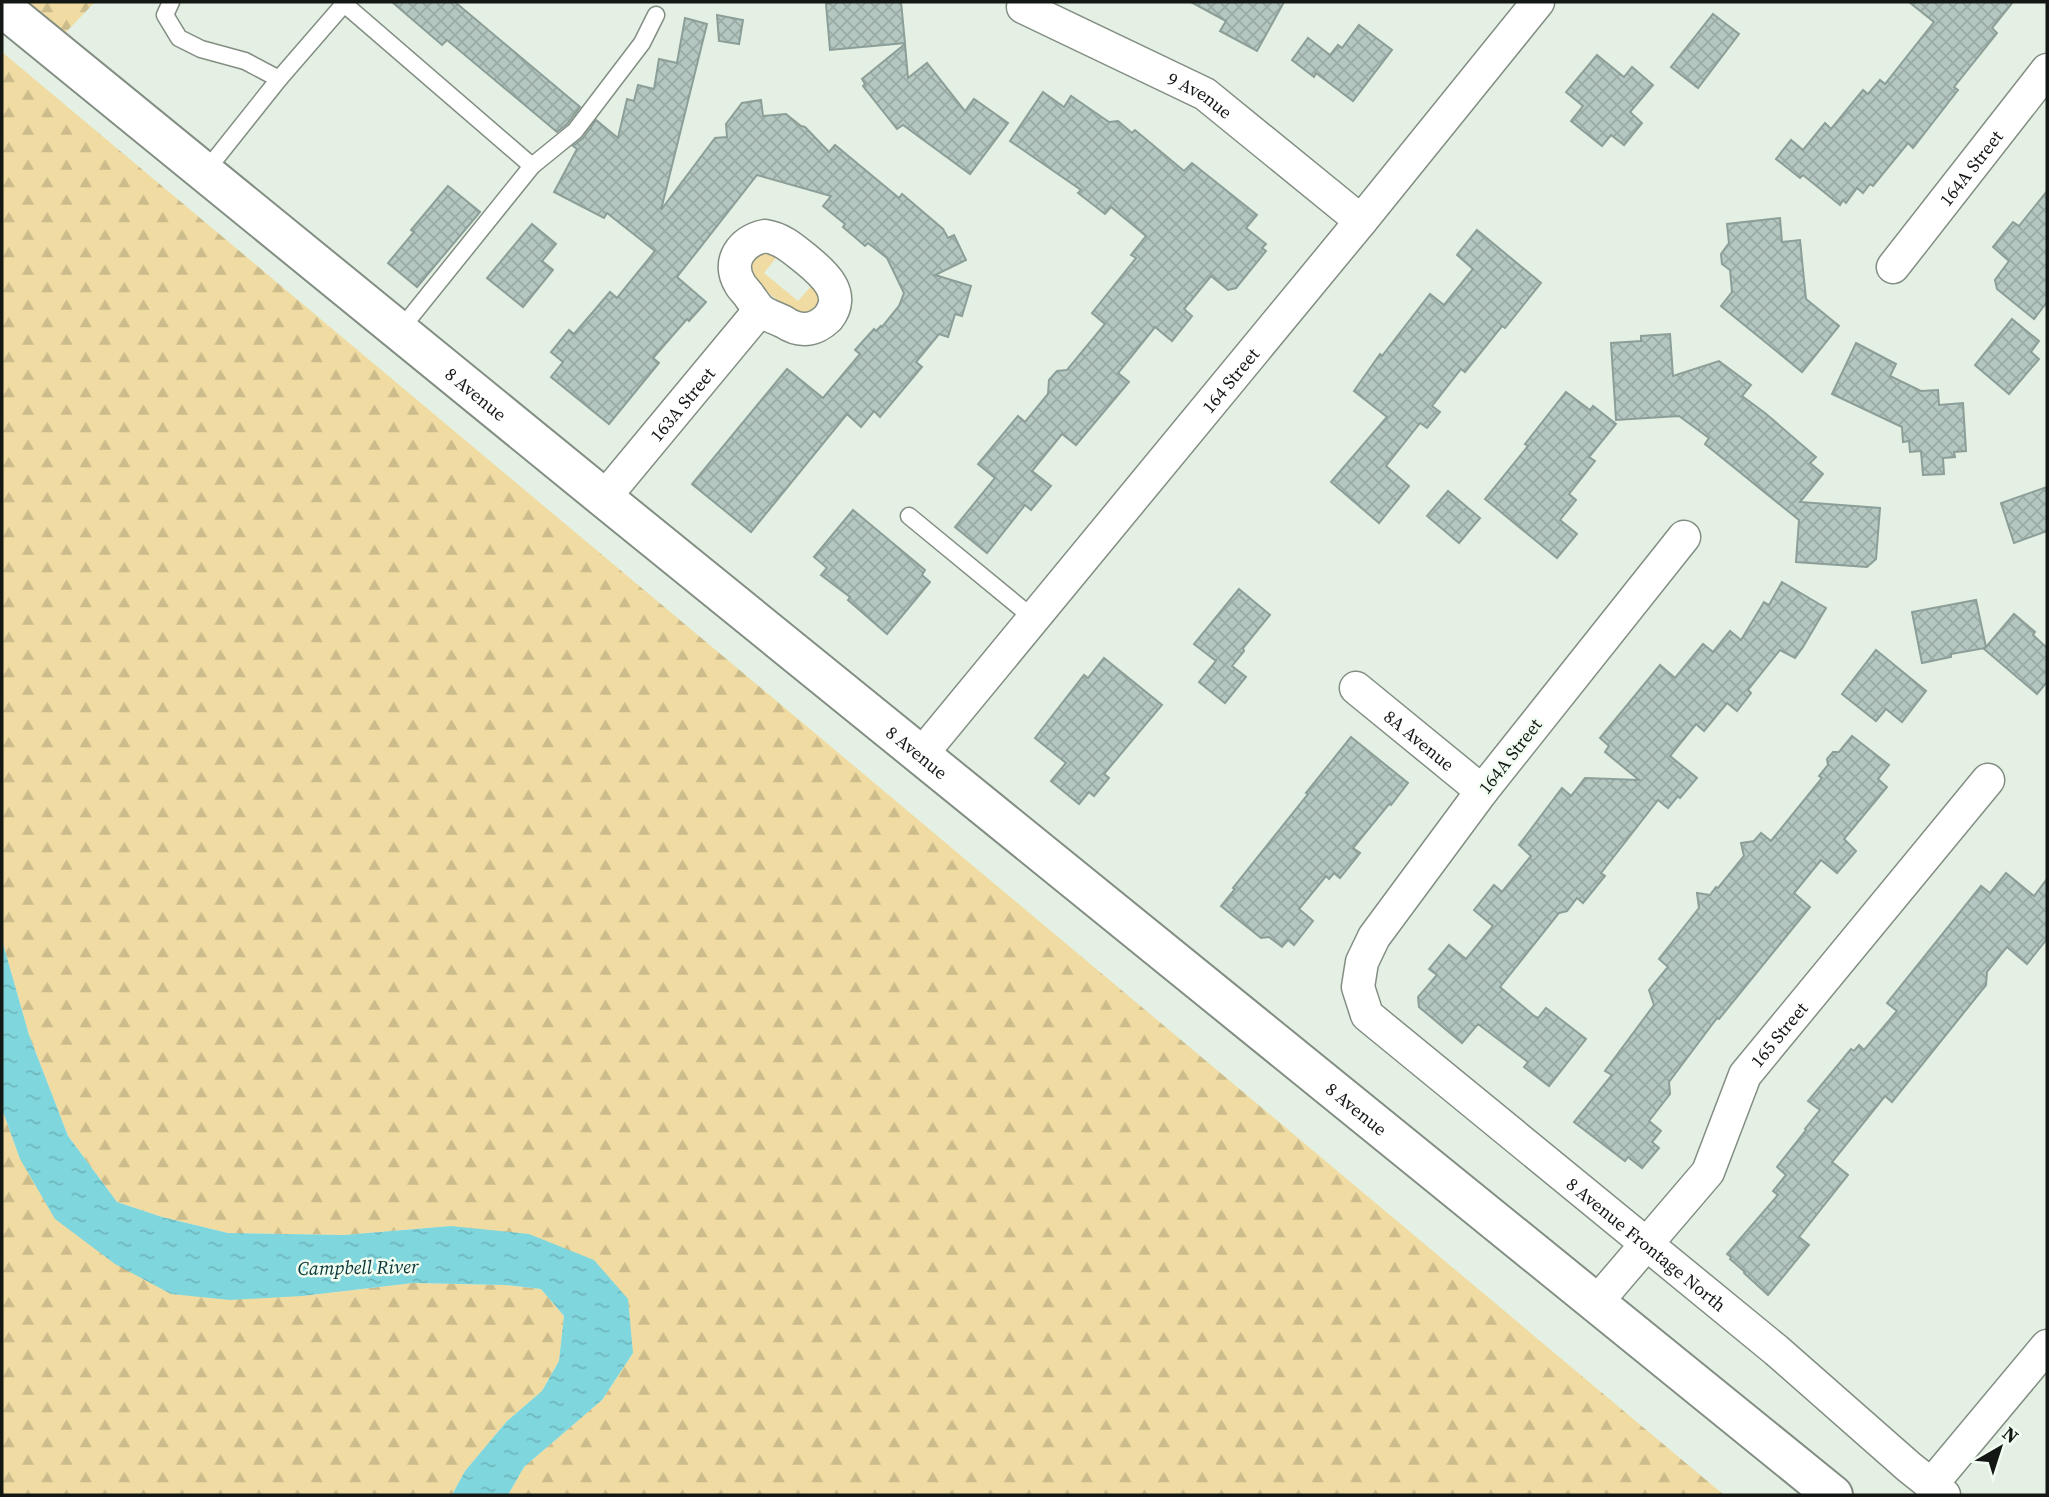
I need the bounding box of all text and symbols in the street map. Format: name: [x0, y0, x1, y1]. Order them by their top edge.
street label: 9 Avenue: [1164, 65, 1238, 124]
street label: 164A Street: [1933, 125, 2008, 211]
street label: 164 Street: [1196, 342, 1265, 418]
street label: 8 Avenue: [440, 361, 512, 426]
street label: 163A Street: [644, 361, 720, 447]
street label: 8A Avenue: [1379, 704, 1460, 776]
street label: 164A Street: [1473, 713, 1548, 799]
street label: 8 Avenue: [881, 719, 953, 784]
street label: 165 Street: [1744, 996, 1813, 1072]
street label: 8 Avenue: [1321, 1076, 1393, 1141]
street label: 8 Avenue Frontage North: [1561, 1171, 1732, 1317]
water label: Campbell River: [297, 1253, 420, 1281]
north arrow: [1965, 1413, 2035, 1483]
text: N: [1997, 1420, 2024, 1449]

